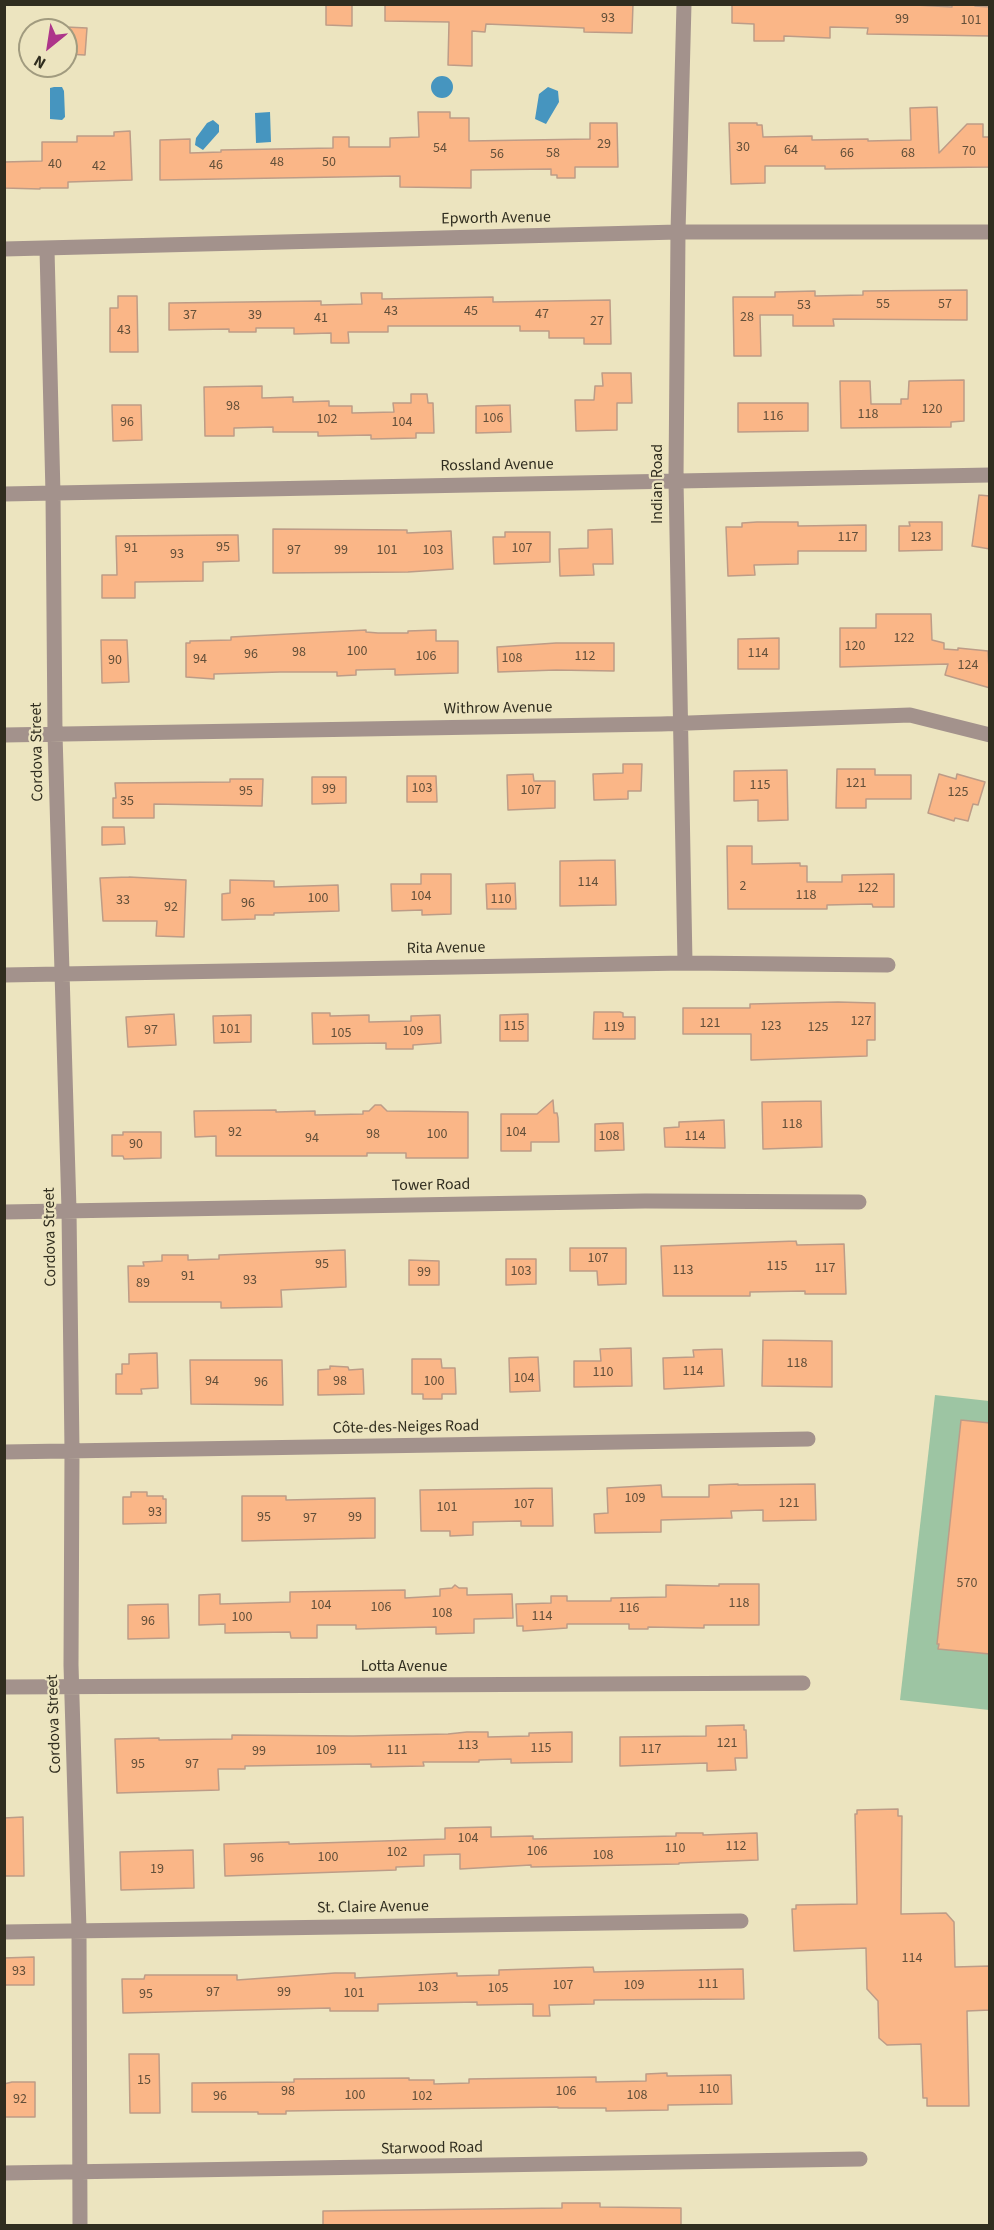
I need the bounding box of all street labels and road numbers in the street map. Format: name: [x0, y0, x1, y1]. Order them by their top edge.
street label: Epworth Avenue: [441, 208, 551, 230]
street label: Indian Road: [648, 444, 668, 524]
street label: Rossland Avenue: [440, 455, 554, 477]
street label: Withrow Avenue: [444, 698, 552, 720]
street label: Cordova Street: [28, 702, 48, 802]
street label: Rita Avenue: [406, 939, 486, 959]
street label: Tower Road: [392, 1176, 470, 1196]
street label: Cordova Street: [41, 1187, 61, 1287]
street label: Côte-des-Neiges Road: [332, 1417, 480, 1439]
street label: Lotta Avenue: [361, 1657, 447, 1677]
street label: Cordova Street: [44, 1674, 66, 1774]
street label: St. Claire Avenue: [317, 1897, 429, 1919]
street label: Starwood Road: [381, 2139, 483, 2159]

